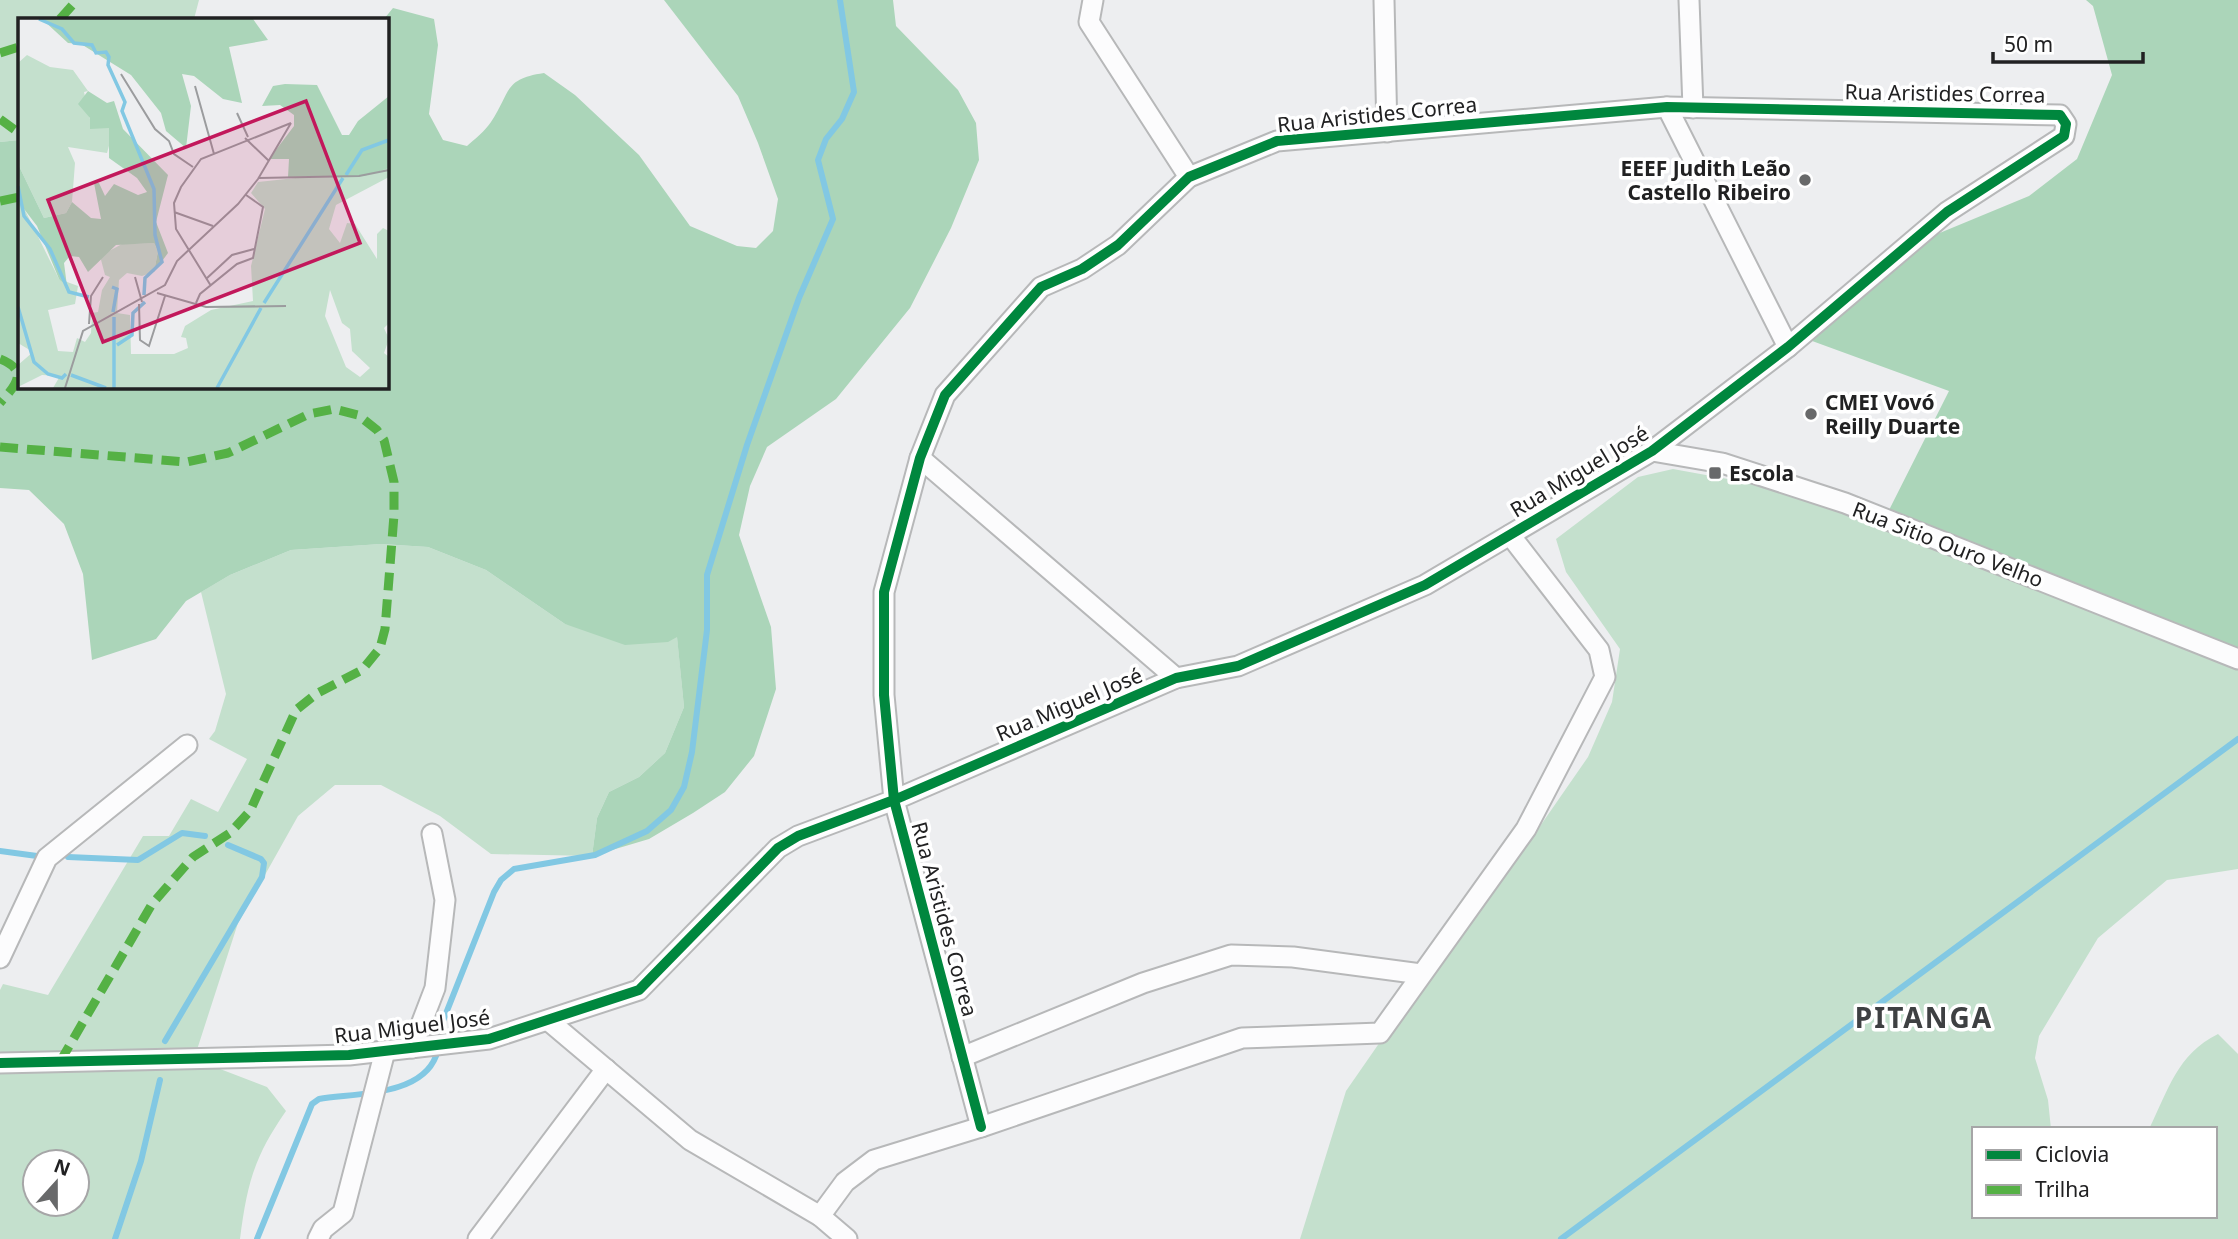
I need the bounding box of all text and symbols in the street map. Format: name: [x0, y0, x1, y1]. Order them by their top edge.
inset map: [18, 18, 388, 388]
scale bar: [1993, 21, 2144, 65]
text: 50 m: [2004, 30, 2053, 58]
street label: Rua Aristides Correa: [1844, 77, 2046, 109]
street label: Rua Aristides Correa: [1276, 90, 1478, 138]
place label: EEEF Judith Leão Castello Ribeiro: [1620, 154, 1791, 206]
marker: EEEF Judith Leão Castello Ribeiro: [1797, 172, 1813, 188]
place label: CMEI Vovó Reilly Duarte: [1825, 388, 1960, 440]
marker: CMEI Vovó Reilly Duarte: [1803, 406, 1819, 422]
street label: Rua Miguel José: [1505, 419, 1653, 523]
place label: Escola: [1729, 459, 1794, 487]
marker: Escola: [1707, 465, 1723, 481]
street label: Rua Sitio Ouro Velho: [1849, 495, 2047, 593]
street label: Rua Miguel José: [991, 660, 1147, 748]
street label: Rua Aristides Correa: [906, 818, 984, 1020]
district label: PITANGA: [1855, 998, 1993, 1036]
street label: Rua Miguel José: [333, 1003, 491, 1049]
legend: [1972, 1127, 2217, 1218]
text: Ciclovia: [2035, 1140, 2109, 1168]
north arrow: [21, 1148, 91, 1218]
text: N: [50, 1152, 74, 1182]
text: Trilha: [2035, 1175, 2090, 1203]

